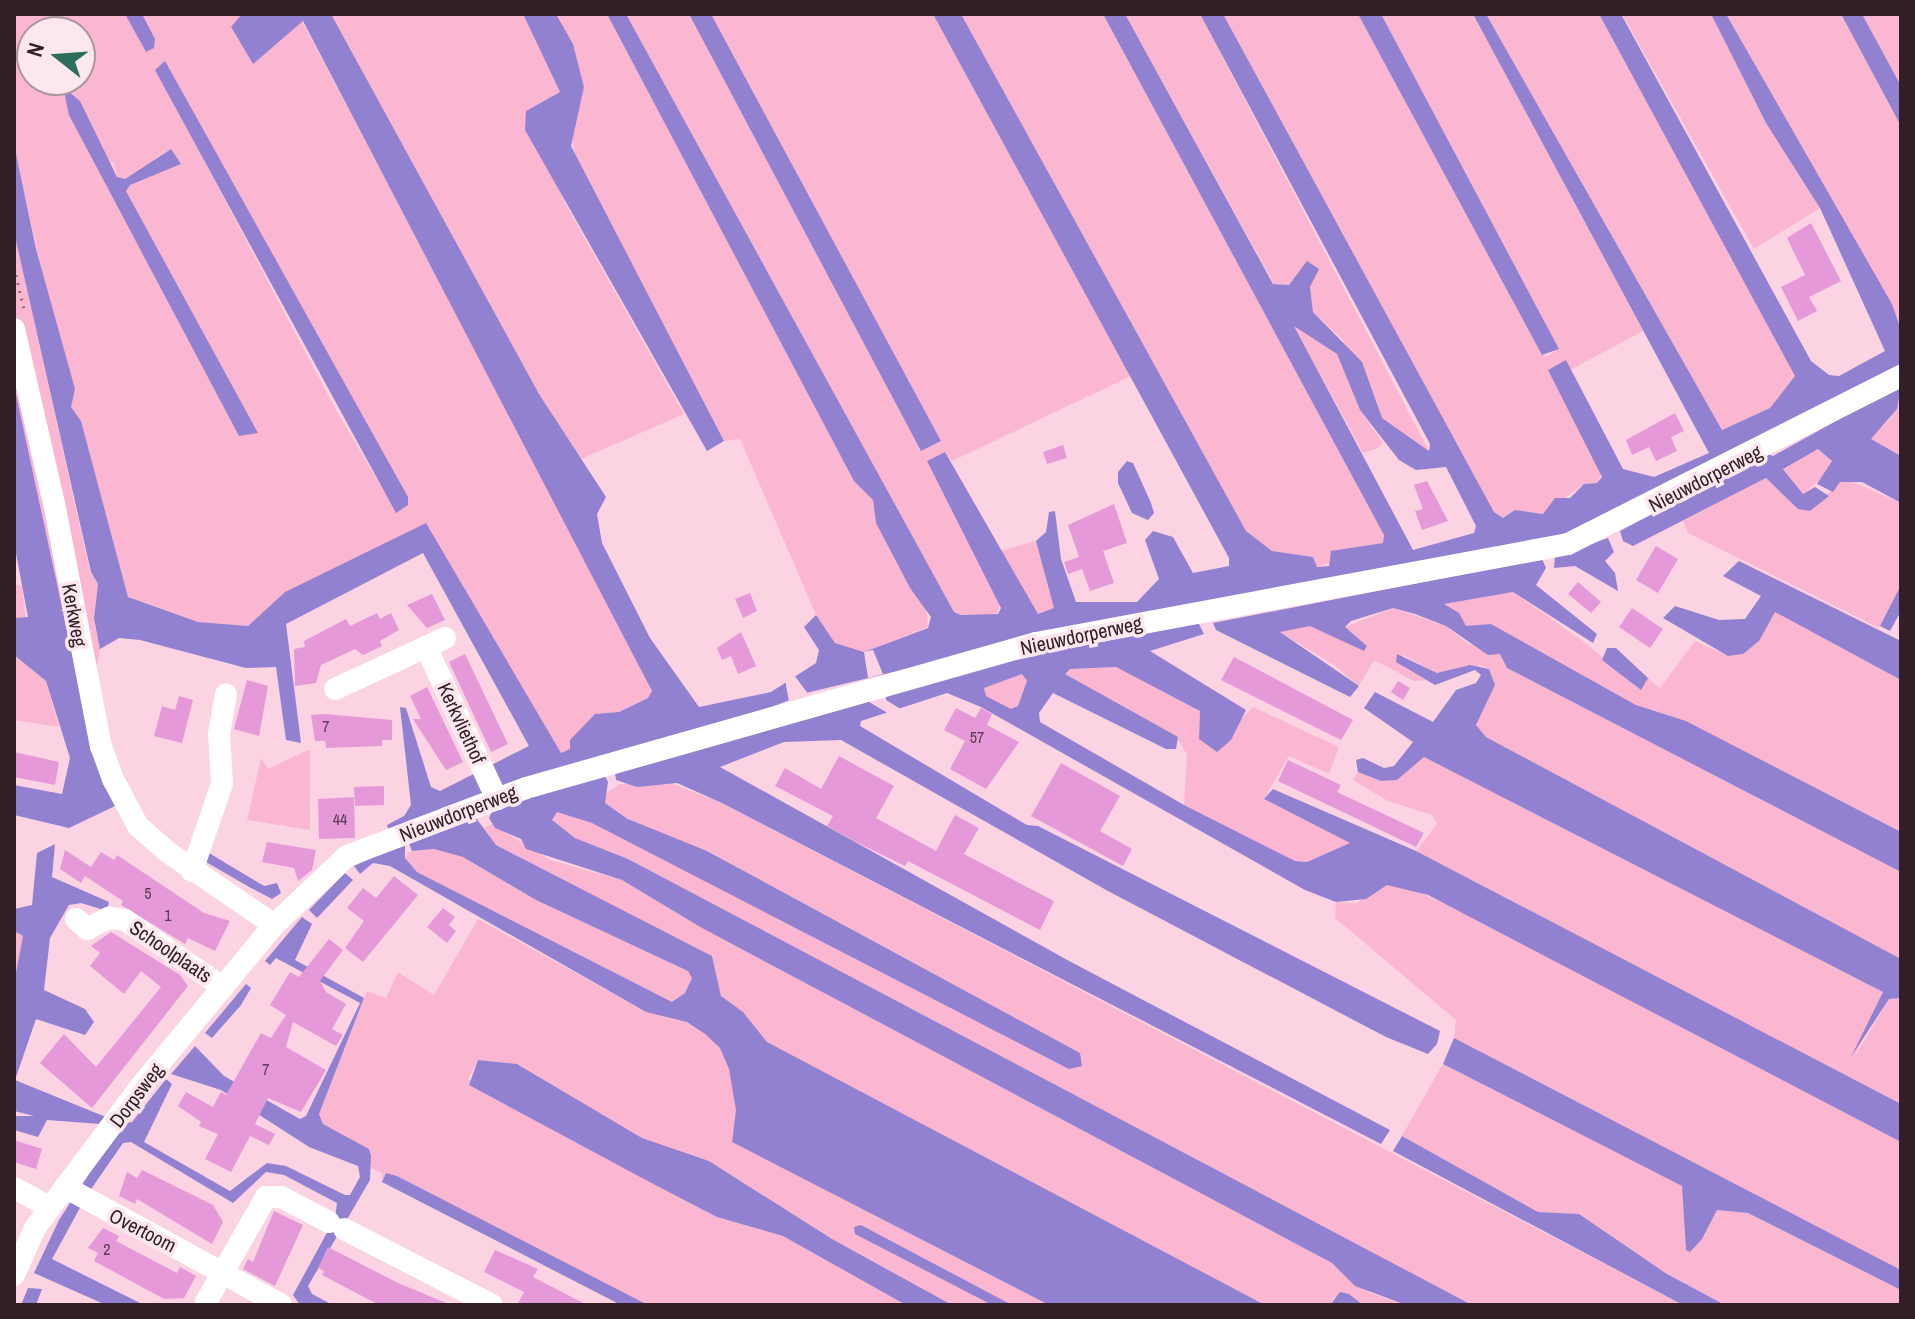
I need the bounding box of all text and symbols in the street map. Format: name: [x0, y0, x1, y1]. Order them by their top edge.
north arrow: [16, 16, 96, 96]
text: N: [19, 39, 51, 60]
street label: Nieuwdorperweg: [1644, 439, 1766, 517]
street label: Kerkweg: [58, 582, 92, 648]
street label: Nieuwdorperweg: [1018, 610, 1144, 660]
street label: Kerkvliethof: [433, 679, 491, 767]
house number: 7: [322, 716, 330, 736]
house number: 57: [970, 727, 984, 747]
street label: Nieuwdorperweg: [396, 780, 520, 846]
house number: 44: [333, 809, 347, 829]
house number: 5: [144, 883, 152, 903]
house number: 1: [164, 905, 172, 925]
street label: Schoolplaats: [125, 915, 217, 987]
street label: Dorpsweg: [104, 1058, 168, 1132]
house number: 7: [262, 1059, 270, 1079]
street label: Overtoom: [105, 1203, 181, 1257]
house number: 2: [103, 1239, 111, 1259]

